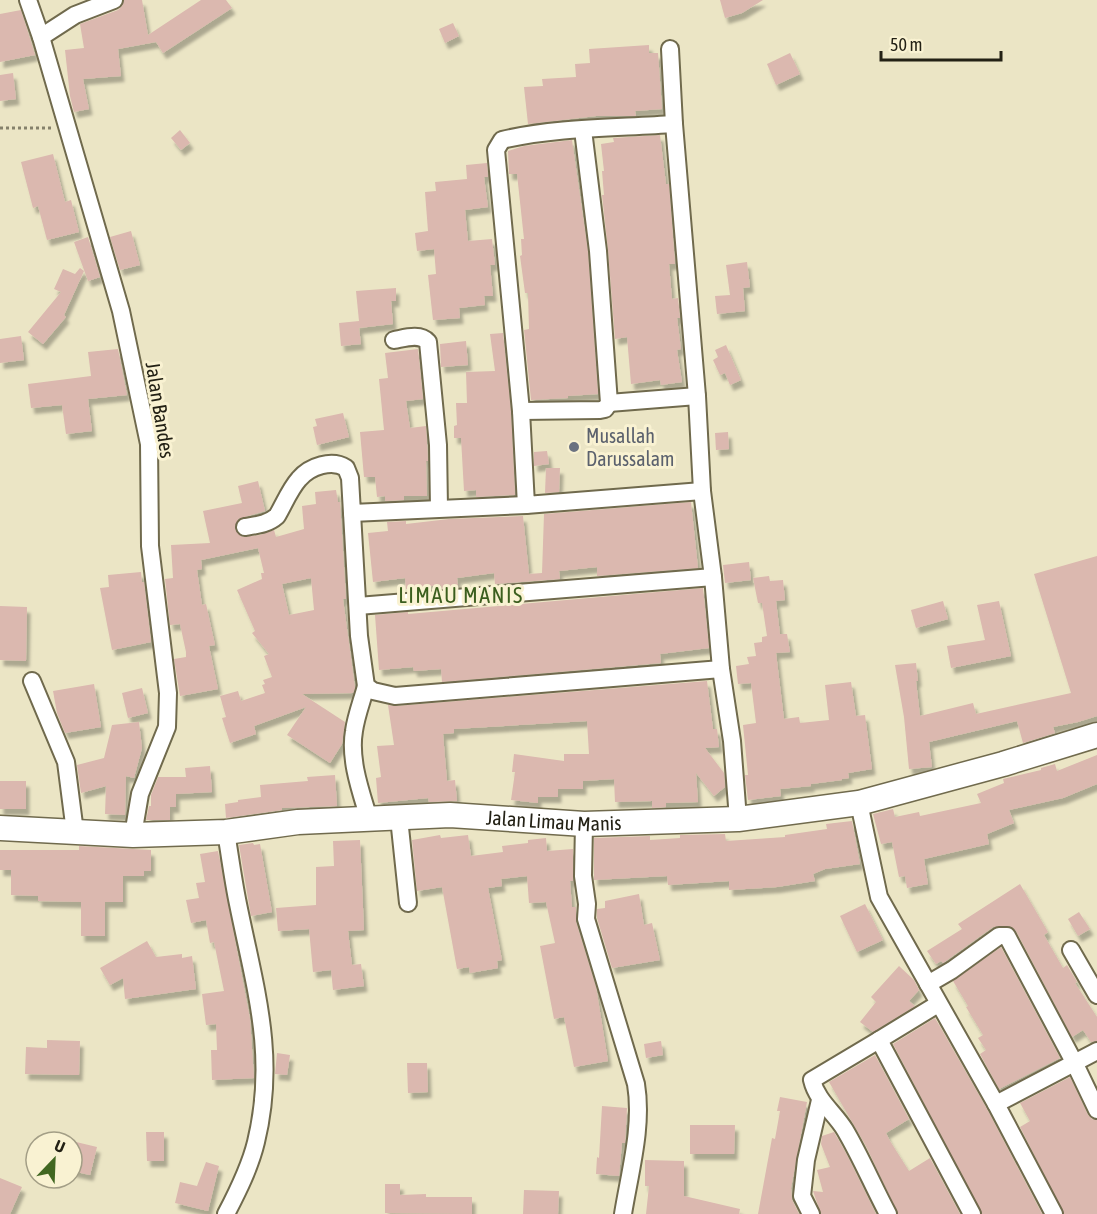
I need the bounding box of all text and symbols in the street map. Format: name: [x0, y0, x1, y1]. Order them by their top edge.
scale bar: [881, 24, 1001, 62]
text: 50 m: [890, 34, 922, 55]
street label: Jalan Bandes: [142, 360, 179, 460]
place label: Musallah Darussalam: [586, 424, 674, 470]
marker: Musallah Darussalam: [567, 440, 581, 454]
district label: LIMAU MANIS: [398, 582, 524, 608]
street label: Jalan Limau Manis: [485, 805, 622, 835]
north arrow: [24, 1130, 84, 1190]
text: U: [52, 1136, 68, 1156]

